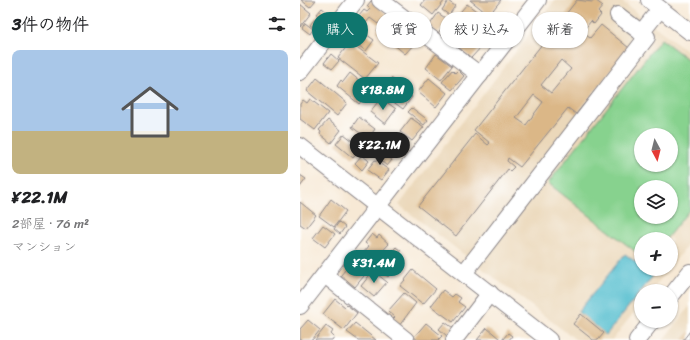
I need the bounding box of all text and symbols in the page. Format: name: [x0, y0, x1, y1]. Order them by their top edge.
text: 3件の物件: [12, 9, 89, 39]
chip: 購入: [312, 12, 368, 48]
chip: 賃貸: [376, 12, 432, 48]
chip: 絞り込み: [440, 12, 524, 48]
chip: 新着: [532, 12, 588, 48]
icon: filters: [266, 13, 288, 35]
icon: home: [114, 76, 186, 148]
pin: ¥18.8M: [350, 77, 416, 111]
text: ¥18.8M: [361, 78, 405, 101]
north arrow: [634, 128, 678, 172]
map controls: [634, 128, 678, 328]
pin: ¥22.1M: [347, 132, 413, 166]
text: ¥22.1M: [359, 133, 401, 156]
button: layers: [634, 180, 678, 224]
text: ¥22.1M: [12, 182, 67, 212]
text: 2部屋 · 76 m²: [12, 212, 89, 235]
button: +: [634, 232, 678, 276]
text: マンション: [12, 235, 76, 258]
pin: ¥31.4M: [341, 250, 407, 284]
text: ¥31.4M: [353, 251, 395, 274]
button: −: [634, 284, 678, 328]

